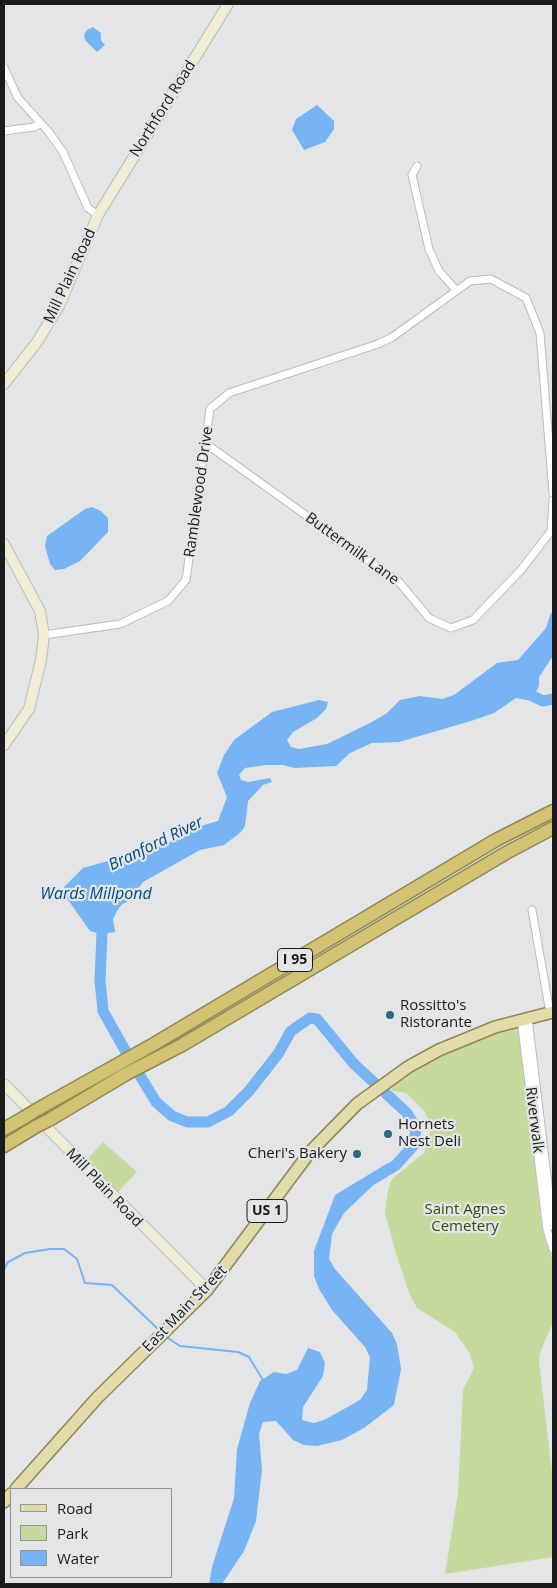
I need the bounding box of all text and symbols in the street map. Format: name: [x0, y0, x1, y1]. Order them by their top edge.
street label: Northford Road: [126, 58, 200, 160]
street label: Mill Plain Road: [40, 226, 100, 326]
street label: Ramblewood Drive: [181, 425, 217, 559]
street label: Buttermilk Lane: [302, 509, 402, 589]
water label: Branford River: [106, 813, 206, 875]
water label: Wards Millpond: [40, 884, 152, 904]
road number: I 95: [278, 948, 312, 972]
place label: Rossitto's Ristorante: [400, 997, 472, 1032]
marker: Rossitto's Ristorante: [384, 1009, 396, 1021]
street label: Riverwalk: [521, 1086, 547, 1154]
place label: Hornets Nest Deli: [398, 1116, 461, 1151]
marker: Hornets Nest Deli: [382, 1128, 394, 1140]
street label: Mill Plain Road: [62, 1145, 146, 1231]
place label: Cheri's Bakery: [248, 1145, 347, 1163]
marker: Cheri's Bakery: [351, 1148, 363, 1160]
road number: US 1: [247, 1200, 287, 1222]
park label: Saint Agnes Cemetery: [424, 1201, 506, 1236]
street label: East Main Street: [139, 1262, 231, 1356]
legend: [10, 1488, 172, 1578]
text: Road: [57, 1498, 93, 1518]
text: Park: [57, 1523, 88, 1543]
text: Water: [57, 1548, 99, 1568]

